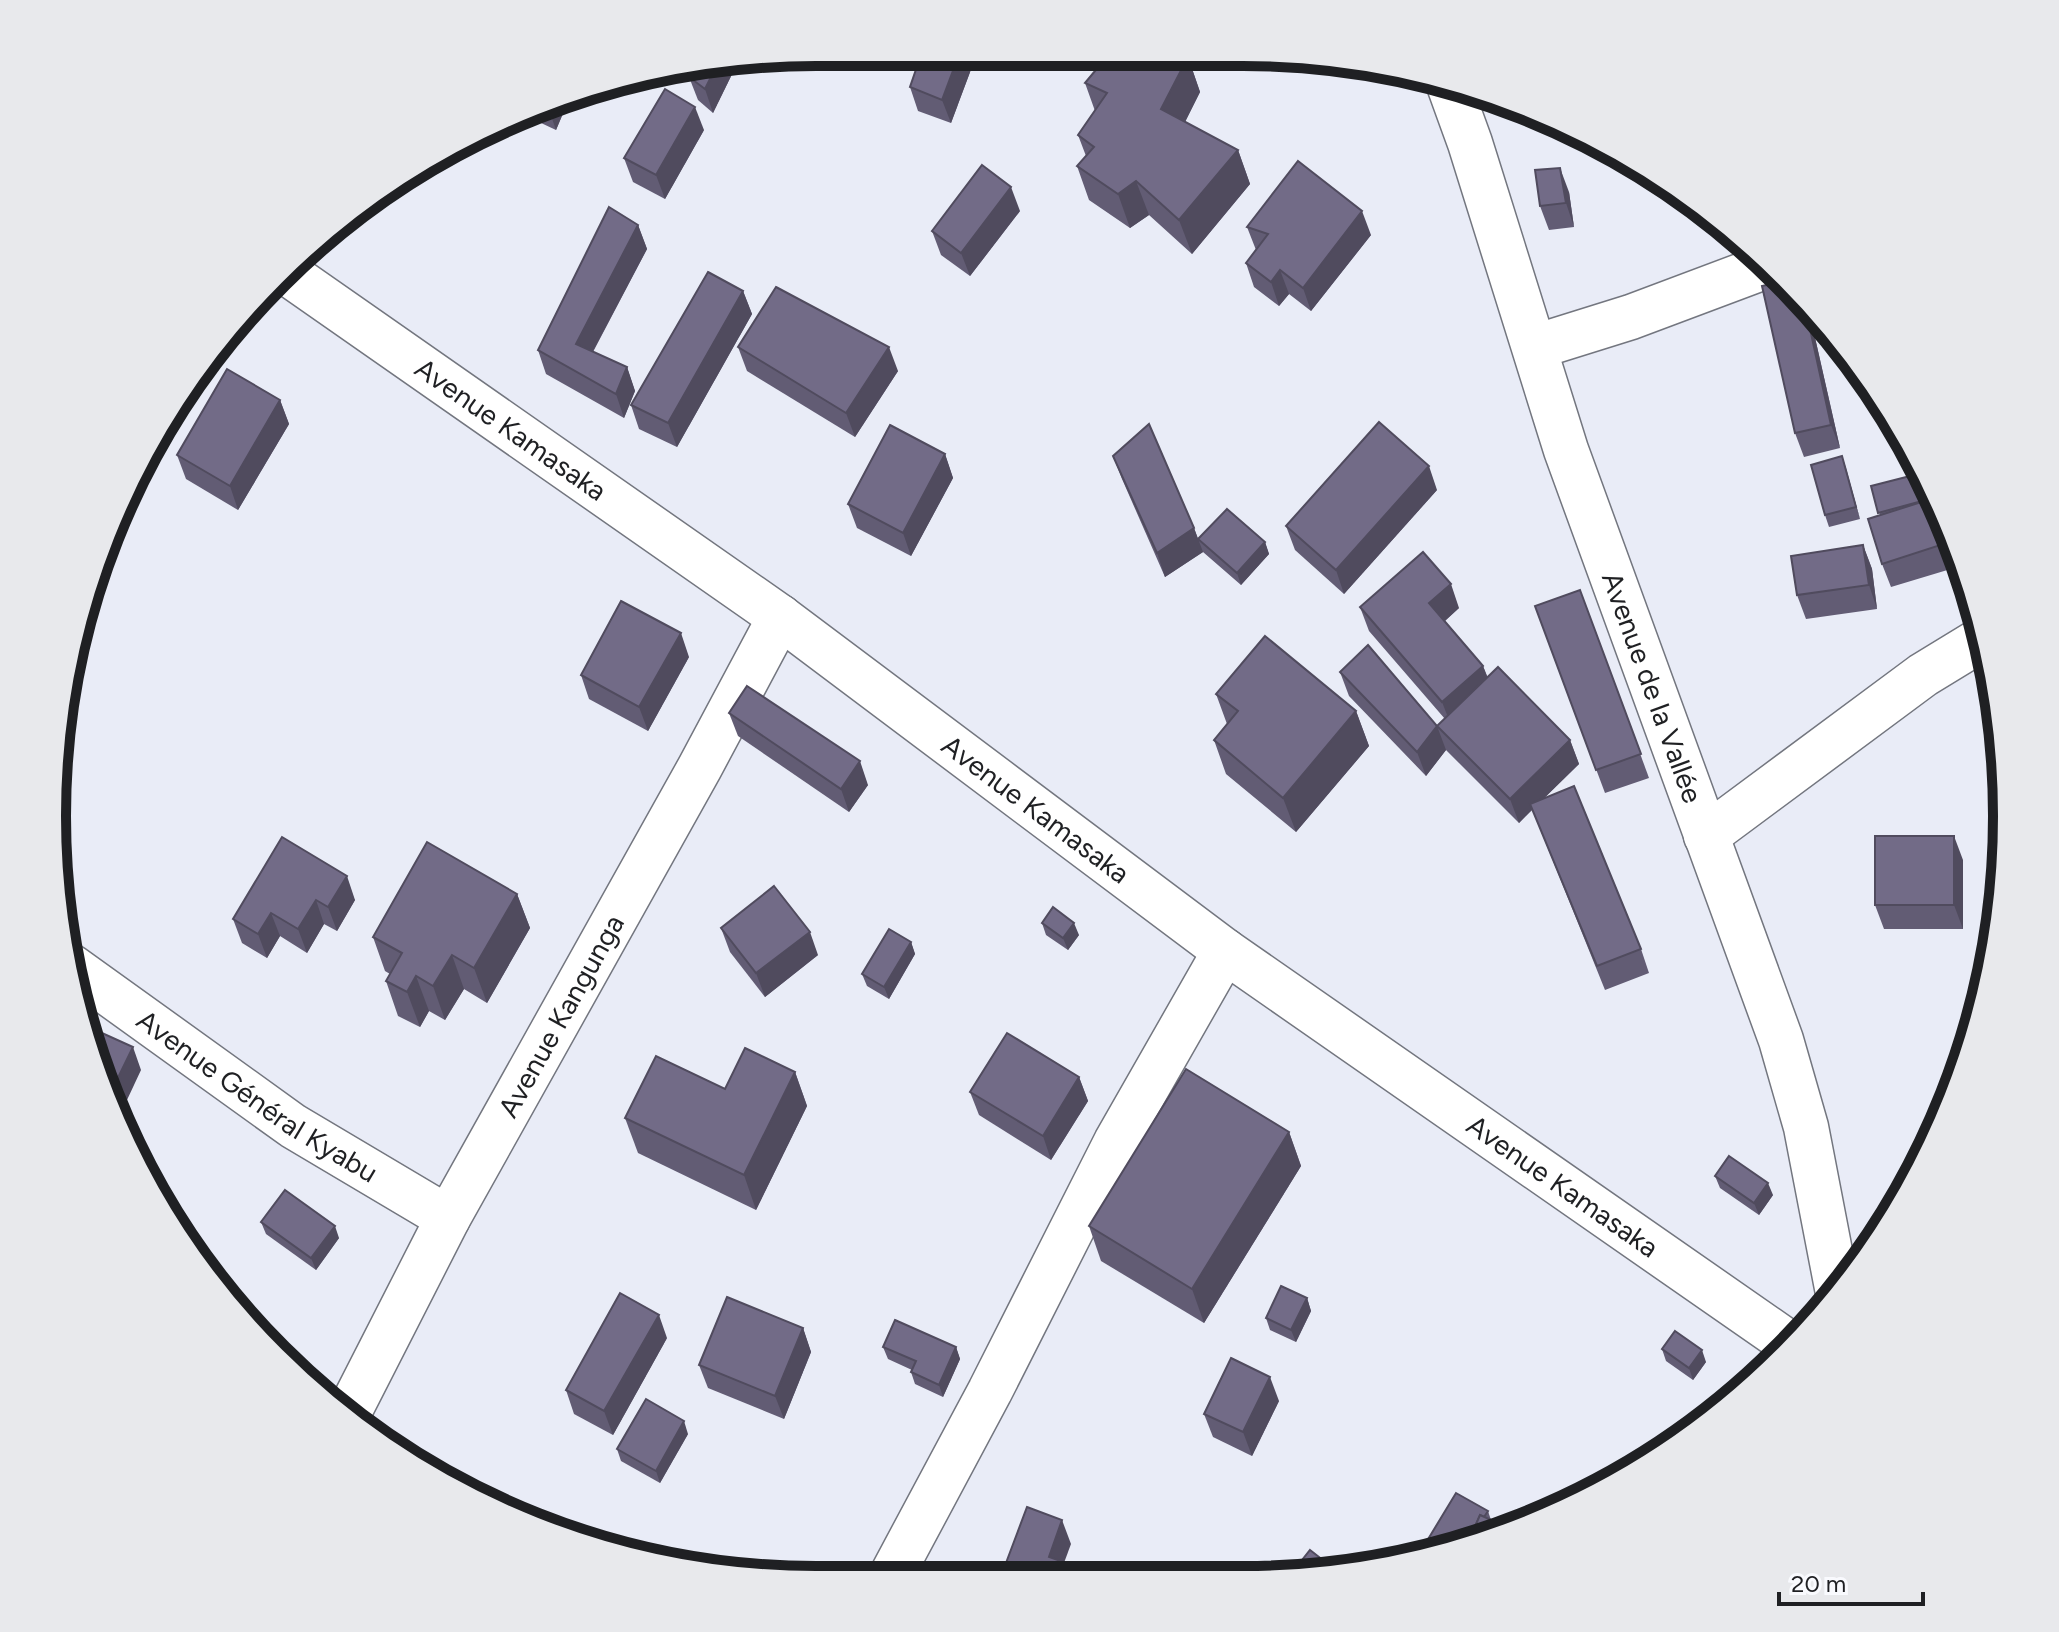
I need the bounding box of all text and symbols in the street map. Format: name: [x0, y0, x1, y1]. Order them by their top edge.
street label: Avenue Kamasaka: [409, 351, 613, 508]
street label: Avenue de la Vallée: [1595, 567, 1710, 807]
street label: Avenue Kamasaka: [935, 728, 1136, 890]
street label: Avenue Kangunga: [491, 909, 631, 1123]
street label: Avenue Général Kyabu: [130, 1002, 384, 1189]
street label: Avenue Kamasaka: [1460, 1108, 1665, 1264]
scale bar: [1779, 1556, 1923, 1606]
text: 20 m: [1791, 1569, 1846, 1598]

